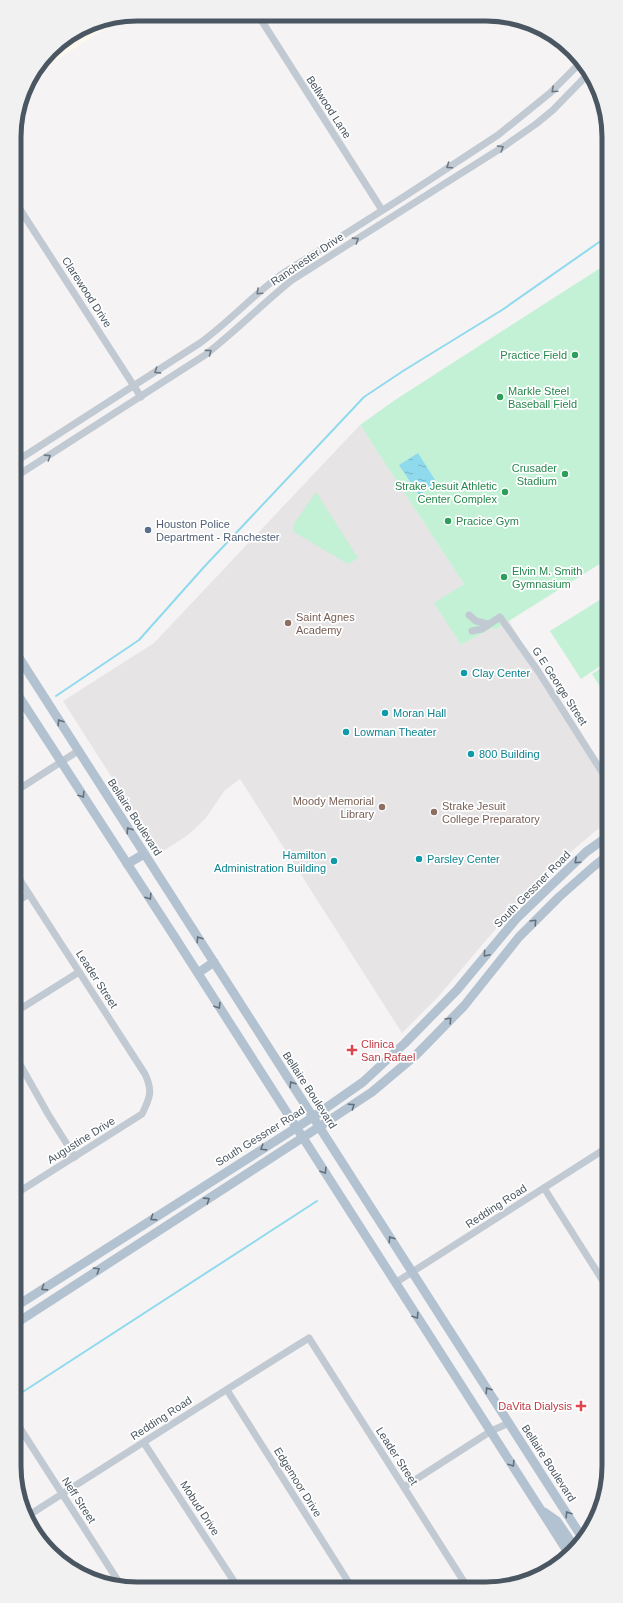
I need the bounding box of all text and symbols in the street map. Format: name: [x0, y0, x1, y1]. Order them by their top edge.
street label: Bellwood Lane: [304, 73, 354, 141]
one-way arrow: [551, 85, 559, 93]
one-way arrow: [497, 145, 504, 152]
one-way arrow: [447, 162, 454, 169]
street label: Ranchester Drive: [268, 230, 346, 288]
one-way arrow: [352, 237, 359, 245]
street label: Clarewood Drive: [60, 255, 114, 329]
one-way arrow: [256, 287, 264, 295]
place label: Practice Field: [500, 349, 567, 361]
one-way arrow: [204, 350, 211, 357]
marker: Practice Field: [570, 350, 580, 360]
one-way arrow: [154, 366, 161, 374]
place label: Markle Steel Baseball Field: [508, 385, 577, 410]
marker: Markle Steel Baseball Field: [495, 392, 505, 402]
one-way arrow: [44, 454, 51, 461]
place label: Crusader Stadium: [512, 462, 557, 487]
marker: Crusader Stadium: [560, 469, 570, 479]
place label: Strake Jesuit Athletic Center Complex: [395, 480, 497, 505]
marker: Strake Jesuit Athletic Center Complex: [500, 487, 510, 497]
place label: Pracice Gym: [456, 515, 519, 527]
marker: Pracice Gym: [443, 516, 453, 526]
place label: Houston Police Department - Ranchester: [156, 518, 280, 543]
marker: Houston Police Department - Ranchester: [143, 525, 153, 535]
place label: Elvin M. Smith Gymnasium: [512, 565, 582, 590]
marker: Elvin M. Smith Gymnasium: [499, 572, 509, 582]
place label: Saint Agnes Academy: [296, 611, 355, 636]
marker: Saint Agnes Academy: [283, 618, 293, 628]
street label: G E George Street: [530, 645, 590, 727]
place label: Clay Center: [472, 667, 530, 679]
marker: Clay Center: [459, 668, 469, 678]
place label: Moran Hall: [393, 707, 446, 719]
marker: Moran Hall: [380, 708, 390, 718]
one-way arrow: [57, 719, 64, 726]
place label: Lowman Theater: [354, 726, 437, 738]
marker: Lowman Theater: [341, 727, 351, 737]
place label: 800 Building: [479, 748, 540, 760]
marker: 800 Building: [466, 749, 476, 759]
street label: Bellaire Boulevard: [106, 776, 164, 858]
one-way arrow: [77, 791, 85, 798]
place label: Moody Memorial Library: [293, 795, 374, 820]
place label: Strake Jesuit College Preparatory: [442, 800, 540, 825]
marker: Moody Memorial Library: [377, 802, 387, 812]
marker: Strake Jesuit College Preparatory: [429, 807, 439, 817]
one-way arrow: [126, 827, 133, 834]
street label: South Gessner Road: [491, 848, 573, 930]
place label: Hamilton Administration Building: [214, 849, 326, 874]
place label: Parsley Center: [427, 853, 500, 865]
marker: Parsley Center: [414, 854, 424, 864]
marker: Hamilton Administration Building: [329, 856, 339, 866]
one-way arrow: [574, 856, 581, 863]
one-way arrow: [144, 893, 151, 900]
one-way arrow: [529, 919, 537, 927]
one-way arrow: [196, 936, 204, 943]
street label: Leader Street: [74, 948, 120, 1010]
one-way arrow: [484, 950, 491, 957]
one-way arrow: [214, 1002, 221, 1009]
one-way arrow: [445, 1017, 452, 1025]
place label: Clinica San Rafael: [361, 1038, 415, 1063]
marker: Clinica San Rafael: [346, 1044, 358, 1056]
street label: Bellaire Boulevard: [281, 1049, 339, 1131]
one-way arrow: [289, 1081, 296, 1088]
one-way arrow: [348, 1103, 355, 1111]
street label: South Gessner Road: [213, 1104, 307, 1168]
street label: Augustine Drive: [45, 1114, 117, 1166]
one-way arrow: [260, 1143, 267, 1151]
one-way arrow: [319, 1167, 326, 1174]
street label: Redding Road: [463, 1182, 529, 1230]
one-way arrow: [203, 1197, 210, 1205]
one-way arrow: [150, 1213, 157, 1221]
one-way arrow: [388, 1236, 396, 1243]
one-way arrow: [93, 1268, 100, 1275]
one-way arrow: [41, 1283, 48, 1291]
one-way arrow: [411, 1312, 419, 1319]
one-way arrow: [485, 1387, 493, 1394]
street label: Redding Road: [128, 1394, 194, 1442]
place label: DaVita Dialysis: [498, 1400, 572, 1412]
marker: DaVita Dialysis: [575, 1400, 587, 1412]
street label: Bellaire Boulevard: [520, 1422, 578, 1504]
street label: Leader Street: [374, 1425, 420, 1487]
street label: Edgemoor Drive: [272, 1445, 324, 1519]
one-way arrow: [507, 1460, 514, 1467]
street label: Neff Street: [60, 1475, 98, 1525]
street label: Mobud Drive: [178, 1479, 222, 1537]
one-way arrow: [565, 1512, 572, 1519]

